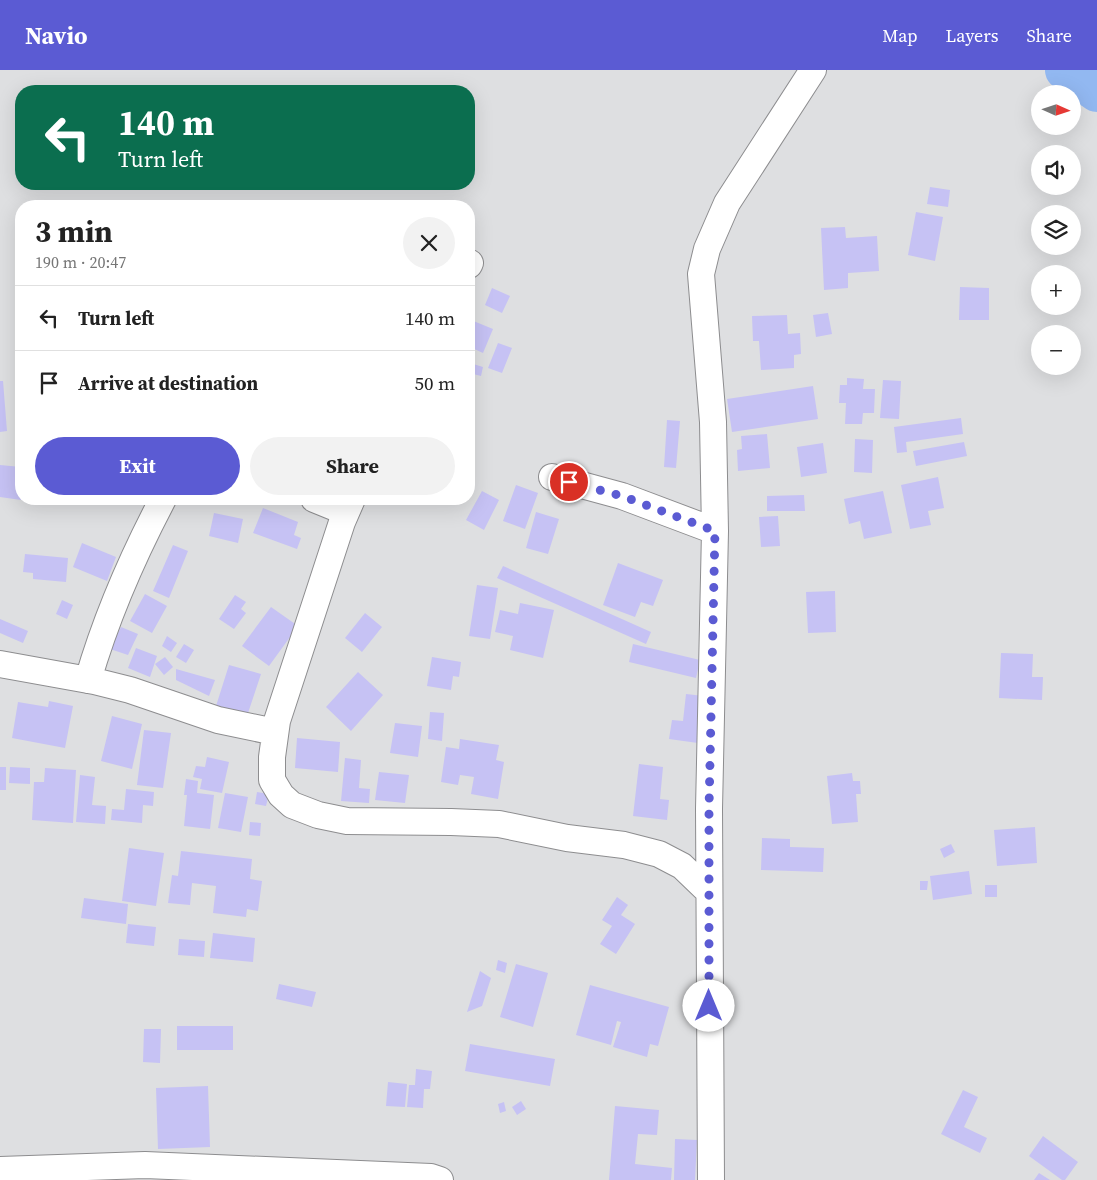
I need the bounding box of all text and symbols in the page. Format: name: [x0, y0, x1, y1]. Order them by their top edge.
text: Navio: [25, 19, 88, 52]
text: Map: [882, 23, 917, 48]
text: Layers: [945, 23, 998, 48]
text: Share: [1026, 23, 1072, 48]
north arrow: [1031, 85, 1081, 135]
map controls: [1031, 85, 1081, 375]
text: 140 m: [118, 99, 214, 147]
icon: left: [35, 105, 100, 170]
text: Turn left: [118, 144, 203, 174]
button: sound: [1031, 145, 1081, 195]
button: layers: [1031, 205, 1081, 255]
text: 3 min: [35, 211, 113, 252]
button: close: [403, 217, 455, 269]
text: 190 m · 20:47: [35, 251, 126, 273]
button: +: [1031, 265, 1081, 315]
icon: left: [35, 304, 63, 332]
text: Turn left: [78, 305, 154, 331]
text: 140 m: [405, 305, 455, 331]
button: −: [1031, 325, 1081, 375]
icon: arrive: [35, 369, 63, 397]
text: Arrive at destination: [78, 370, 258, 396]
text: 50 m: [414, 370, 455, 396]
button: Exit: [35, 437, 240, 495]
button: Share: [250, 437, 455, 495]
pin: [548, 461, 590, 503]
icon: arrive: [555, 468, 583, 496]
position arrow: [682, 979, 734, 1031]

